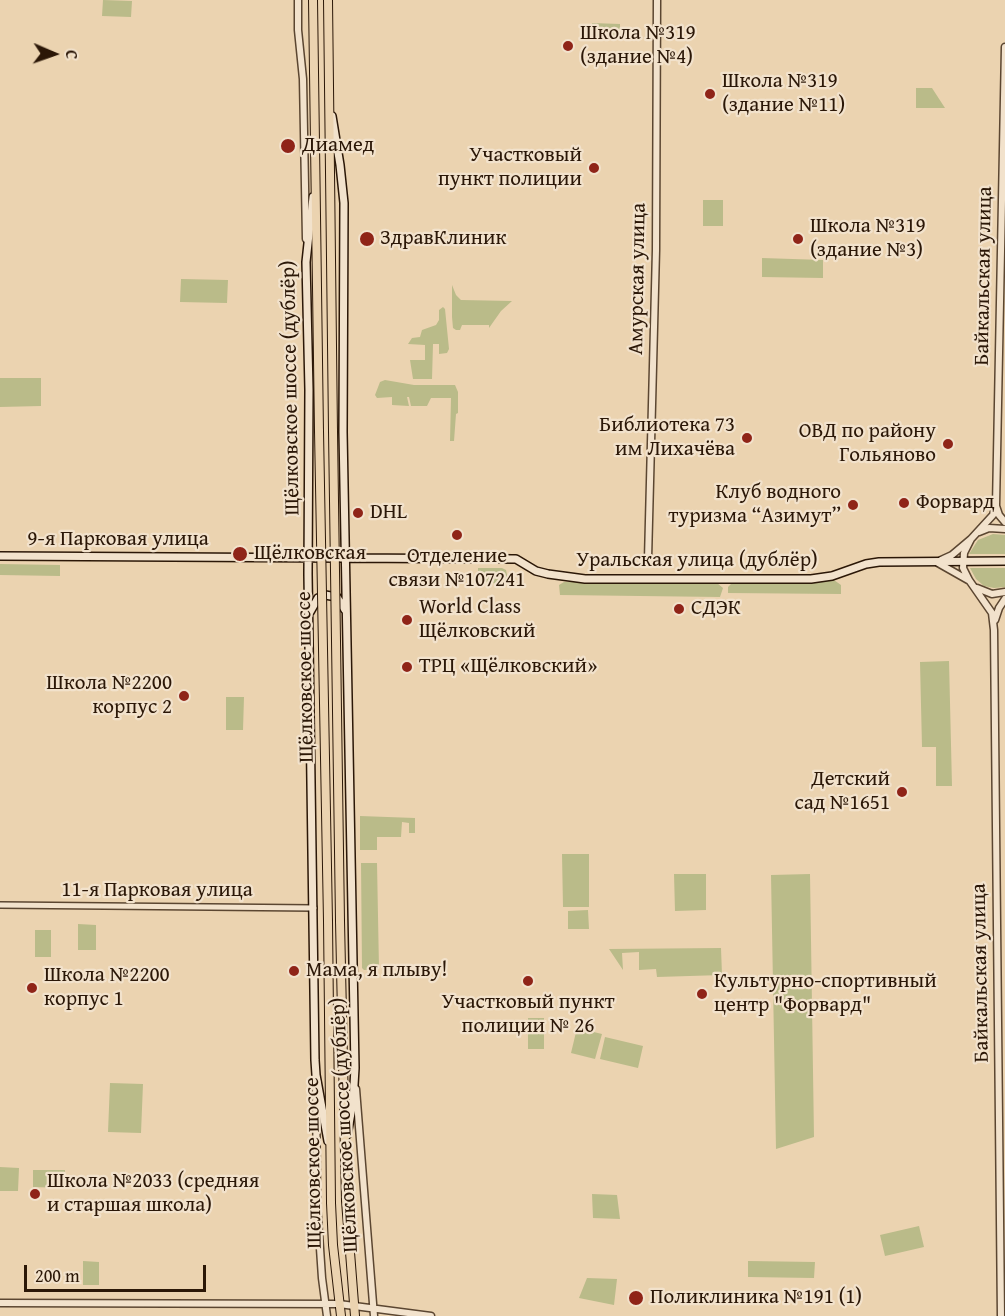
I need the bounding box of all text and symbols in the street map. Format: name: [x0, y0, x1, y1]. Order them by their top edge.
place label: Школа №319 (здание №4): [580, 21, 696, 71]
north arrow: [24, 24, 84, 84]
marker: Школа №319 (здание №4): [561, 39, 575, 53]
text: С: [60, 50, 84, 60]
place label: Школа №319 (здание №11): [722, 69, 845, 119]
marker: Школа №319 (здание №11): [703, 87, 717, 101]
place label: Диамед: [302, 133, 374, 159]
marker: Диамед: [279, 137, 297, 155]
place label: Участковый пункт полиции: [438, 143, 582, 193]
marker: Участковый пункт полиции: [587, 161, 601, 175]
street label: Байкальская улица: [970, 186, 998, 366]
street label: Амурская улица: [624, 203, 652, 355]
place label: Школа №319 (здание №3): [810, 214, 926, 264]
place label: ЗдравКлиник: [380, 226, 506, 252]
marker: ЗдравКлиник: [358, 230, 376, 248]
marker: Школа №319 (здание №3): [791, 232, 805, 246]
street label: Щёлковское шоссе (дублёр): [276, 260, 306, 516]
place label: Библиотека 73 им Лихачёва: [599, 413, 735, 463]
place label: ОВД по району Гольяново: [799, 419, 936, 469]
marker: Библиотека 73 им Лихачёва: [740, 431, 754, 445]
marker: ОВД по району Гольяново: [941, 437, 955, 451]
place label: Клуб водного туризма “Азимут”: [668, 480, 841, 530]
place label: Форвард: [916, 490, 995, 516]
marker: Форвард: [897, 496, 911, 510]
marker: Клуб водного туризма “Азимут”: [846, 498, 860, 512]
place label: DHL: [370, 500, 407, 526]
marker: DHL: [351, 506, 365, 520]
street label: 9-я Парковая улица: [27, 527, 209, 553]
marker: Отделение связи №107241: [450, 528, 464, 542]
place label: Щёлковская: [254, 541, 366, 567]
place label: Отделение связи №107241: [389, 544, 525, 594]
marker: Щёлковская: [231, 545, 249, 563]
street label: Уральская улица (дублёр): [576, 548, 818, 574]
street label: Щёлковское шоссе: [292, 591, 320, 763]
place label: World Class Щёлковский: [419, 595, 535, 645]
place label: СДЭК: [691, 596, 741, 622]
marker: СДЭК: [672, 602, 686, 616]
marker: World Class Щёлковский: [400, 613, 414, 627]
place label: ТРЦ «Щёлковский»: [419, 654, 597, 680]
marker: ТРЦ «Щёлковский»: [400, 660, 414, 674]
place label: Школа №2200 корпус 2: [46, 671, 172, 721]
marker: Школа №2200 корпус 2: [177, 689, 191, 703]
place label: Детский сад №1651: [794, 767, 890, 817]
marker: Детский сад №1651: [895, 785, 909, 799]
street label: 11-я Парковая улица: [61, 878, 253, 904]
street label: Байкальская улица: [967, 883, 995, 1063]
place label: Мама, я плыву!: [306, 958, 447, 984]
place label: Школа №2200 корпус 1: [44, 963, 170, 1013]
marker: Мама, я плыву!: [287, 964, 301, 978]
place label: Культурно-спортивный центр "Форвард": [714, 969, 937, 1019]
marker: Участковый пункт полиции № 26: [521, 974, 535, 988]
marker: Школа №2200 корпус 1: [25, 981, 39, 995]
marker: Культурно-спортивный центр "Форвард": [695, 987, 709, 1001]
place label: Участковый пункт полиции № 26: [441, 990, 615, 1040]
street label: Щёлковское шоссе (дублёр): [326, 997, 364, 1253]
street label: Щёлковское шоссе: [300, 1077, 328, 1249]
place label: Школа №2033 (средняя и старшая школа): [47, 1169, 259, 1219]
marker: Школа №2033 (средняя и старшая школа): [28, 1187, 42, 1201]
scale bar: [27, 1253, 208, 1291]
text: 200 m: [35, 1262, 80, 1289]
place label: Поликлиника №191 (1): [650, 1285, 862, 1311]
marker: Поликлиника №191 (1): [627, 1289, 645, 1307]

